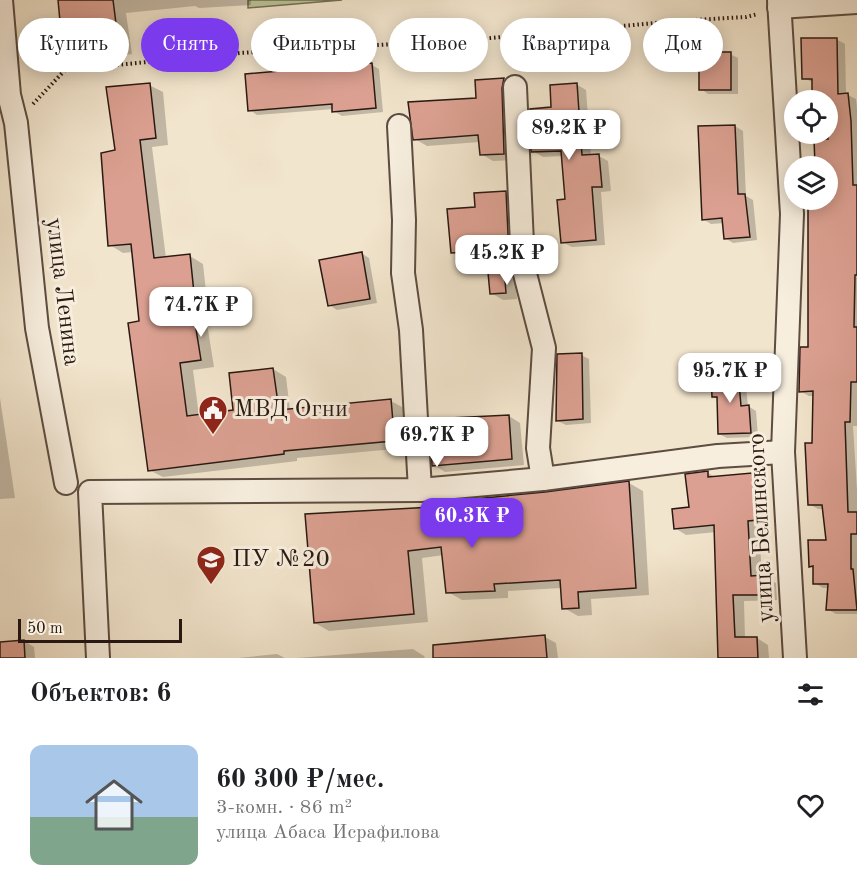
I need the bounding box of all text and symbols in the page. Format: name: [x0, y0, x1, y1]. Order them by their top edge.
chip: Купить: [18, 18, 129, 72]
chip: Снять: [141, 18, 239, 72]
chip: Фильтры: [251, 18, 377, 72]
chip: Новое: [389, 18, 488, 72]
chip: Квартира: [500, 18, 631, 72]
chip: Дом: [643, 18, 723, 72]
map controls: [784, 90, 838, 210]
button: locate: [784, 90, 838, 144]
pin: 89.2K ₽: [514, 110, 624, 161]
text: 89.2K ₽: [531, 119, 607, 139]
button: layers: [784, 156, 838, 210]
street label: улица Ленина: [41, 217, 83, 367]
pin: 45.2K ₽: [452, 235, 562, 286]
text: 45.2K ₽: [469, 244, 545, 264]
pin: 74.7K ₽: [146, 287, 256, 338]
text: 74.7K ₽: [163, 296, 239, 316]
pin: 95.7K ₽: [675, 353, 785, 404]
text: 95.7K ₽: [692, 362, 768, 382]
public building icon: МВД Огни: [197, 394, 229, 436]
place label: МВД Огни: [234, 398, 348, 422]
pin: 69.7K ₽: [382, 417, 492, 468]
text: 69.7K ₽: [399, 426, 475, 446]
street label: улица Белинского: [745, 433, 779, 623]
pin: 60.3K ₽: [417, 498, 527, 549]
text: 60.3K ₽: [434, 507, 510, 527]
school or university icon: ПУ №20: [195, 544, 227, 586]
place label: ПУ №20: [232, 548, 330, 572]
scale bar: [18, 616, 182, 644]
text: 50 m: [27, 621, 63, 637]
icon: filters: [794, 678, 827, 711]
text: Объектов: 6: [30, 681, 171, 707]
text: 60 300 ₽/мес.: [216, 767, 384, 793]
icon: home: [78, 769, 150, 841]
icon: heart: [794, 789, 827, 822]
text: 3-комн. · 86 m²: [216, 798, 352, 818]
text: улица Абаса Исрафилова: [216, 823, 440, 843]

